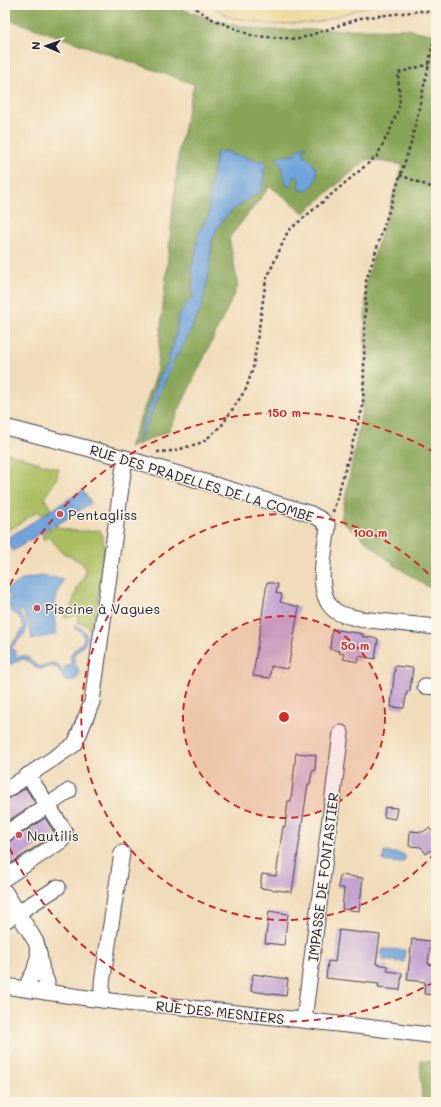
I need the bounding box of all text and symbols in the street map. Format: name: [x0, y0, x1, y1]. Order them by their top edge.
north arrow: [26, 26, 66, 66]
text: N: [28, 41, 43, 50]
text: 150 m: [267, 404, 301, 420]
street label: RUE DES PRADELLES DE LA COMBE: [88, 440, 316, 526]
place label: Pentagliss: [68, 505, 137, 524]
marker: Pentagliss: [55, 509, 65, 519]
text: 100 m: [353, 524, 387, 540]
place label: Piscine à Vagues: [45, 599, 160, 618]
marker: Piscine à Vagues: [32, 603, 42, 613]
text: 50 m: [341, 637, 369, 653]
centre of rings: [277, 710, 291, 724]
street label: IMPASSE DE FONTASTIER: [303, 791, 343, 963]
place label: Nautilis: [27, 826, 79, 845]
marker: Nautilis: [14, 830, 24, 840]
street label: RUE DES MESNIERS: [155, 996, 285, 1028]

